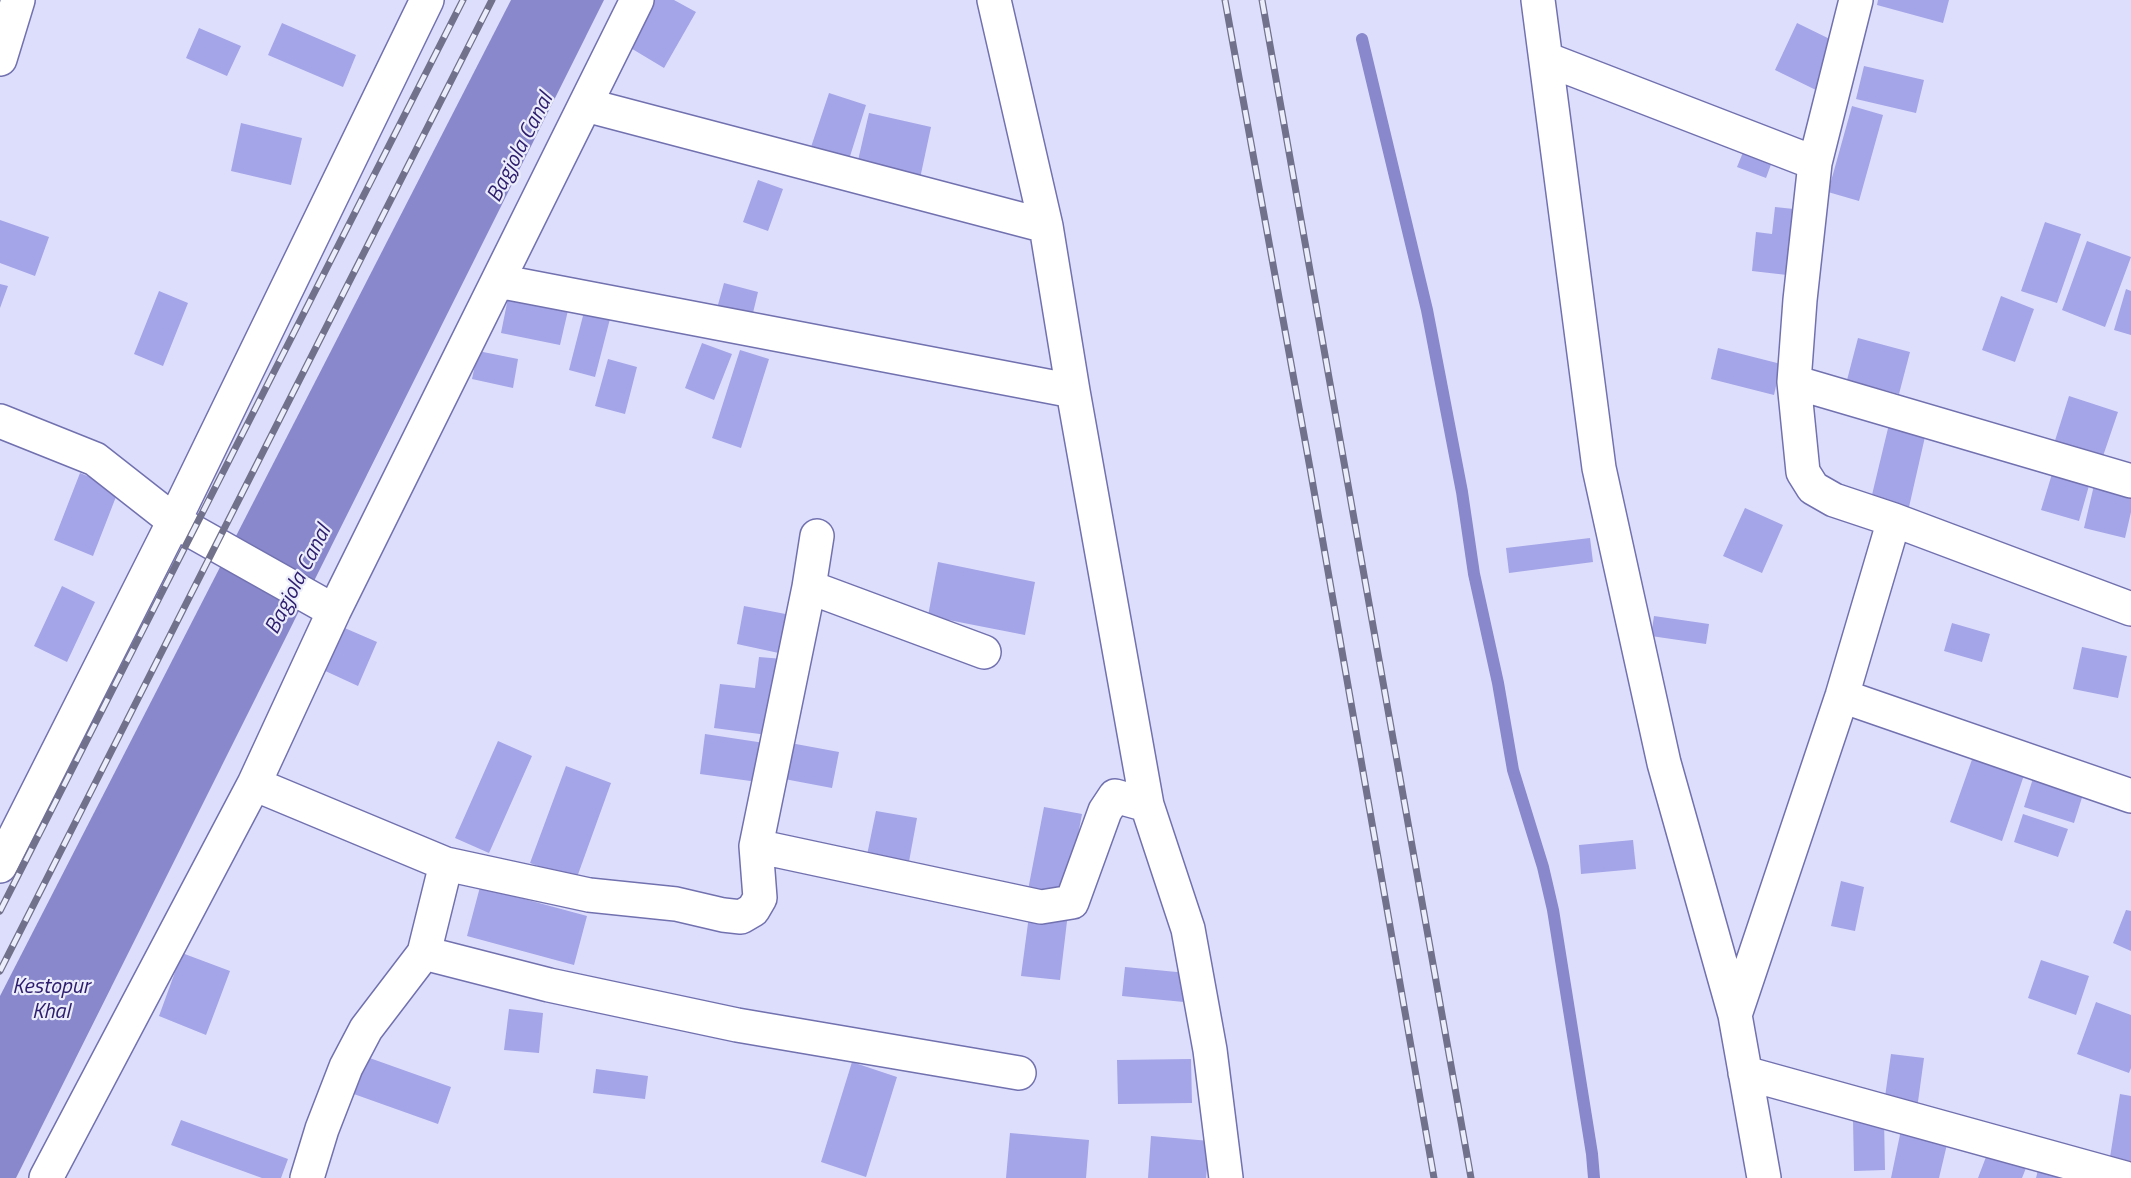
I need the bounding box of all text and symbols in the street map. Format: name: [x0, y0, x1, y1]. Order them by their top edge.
water label: Bagjola Canal: [482, 89, 560, 207]
water label: Bagjola Canal: [260, 521, 338, 639]
water label: Kestopur Khal: [12, 975, 90, 1026]

